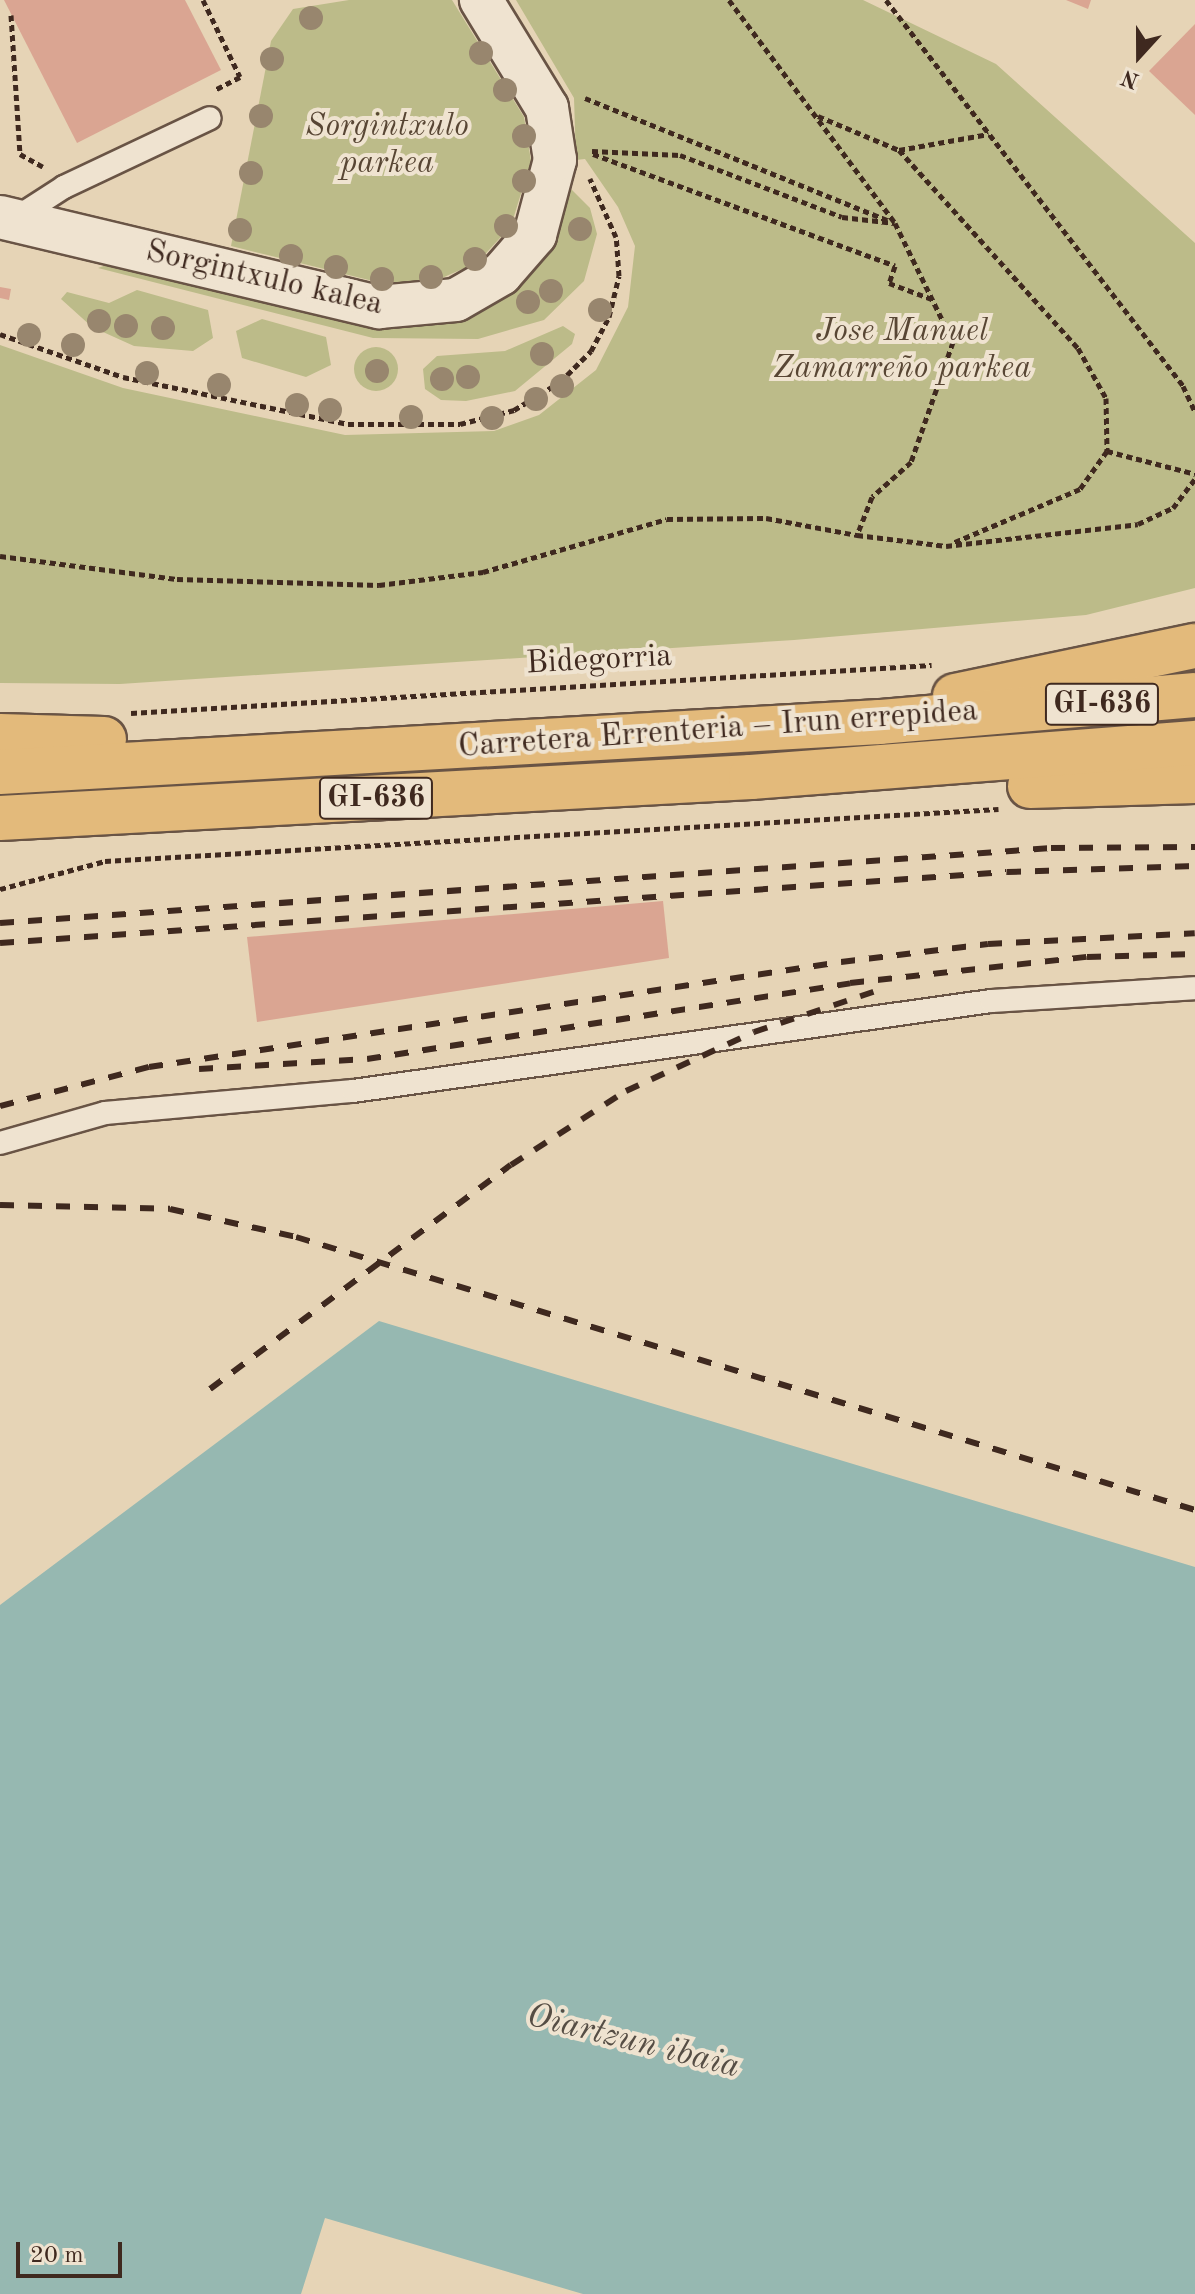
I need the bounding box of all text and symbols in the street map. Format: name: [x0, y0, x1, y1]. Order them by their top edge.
north arrow: [1099, 16, 1179, 96]
text: N: [1119, 65, 1142, 92]
park label: Sorgintxulo parkea: [305, 109, 469, 184]
street label: Sorgintxulo kalea: [142, 233, 386, 325]
park label: Jose Manuel Zamarreño parkea: [773, 314, 1031, 389]
street label: Bidegorria: [525, 638, 673, 684]
road number: GI-636: [1044, 678, 1160, 730]
street label: Carretera Errenteria – Irun errepidea: [457, 693, 979, 767]
road number: GI-636: [318, 772, 434, 824]
water label: Oiartzun ibaia: [522, 1996, 744, 2088]
scale bar: [20, 2226, 126, 2276]
text: 20 m: [30, 2244, 84, 2268]

